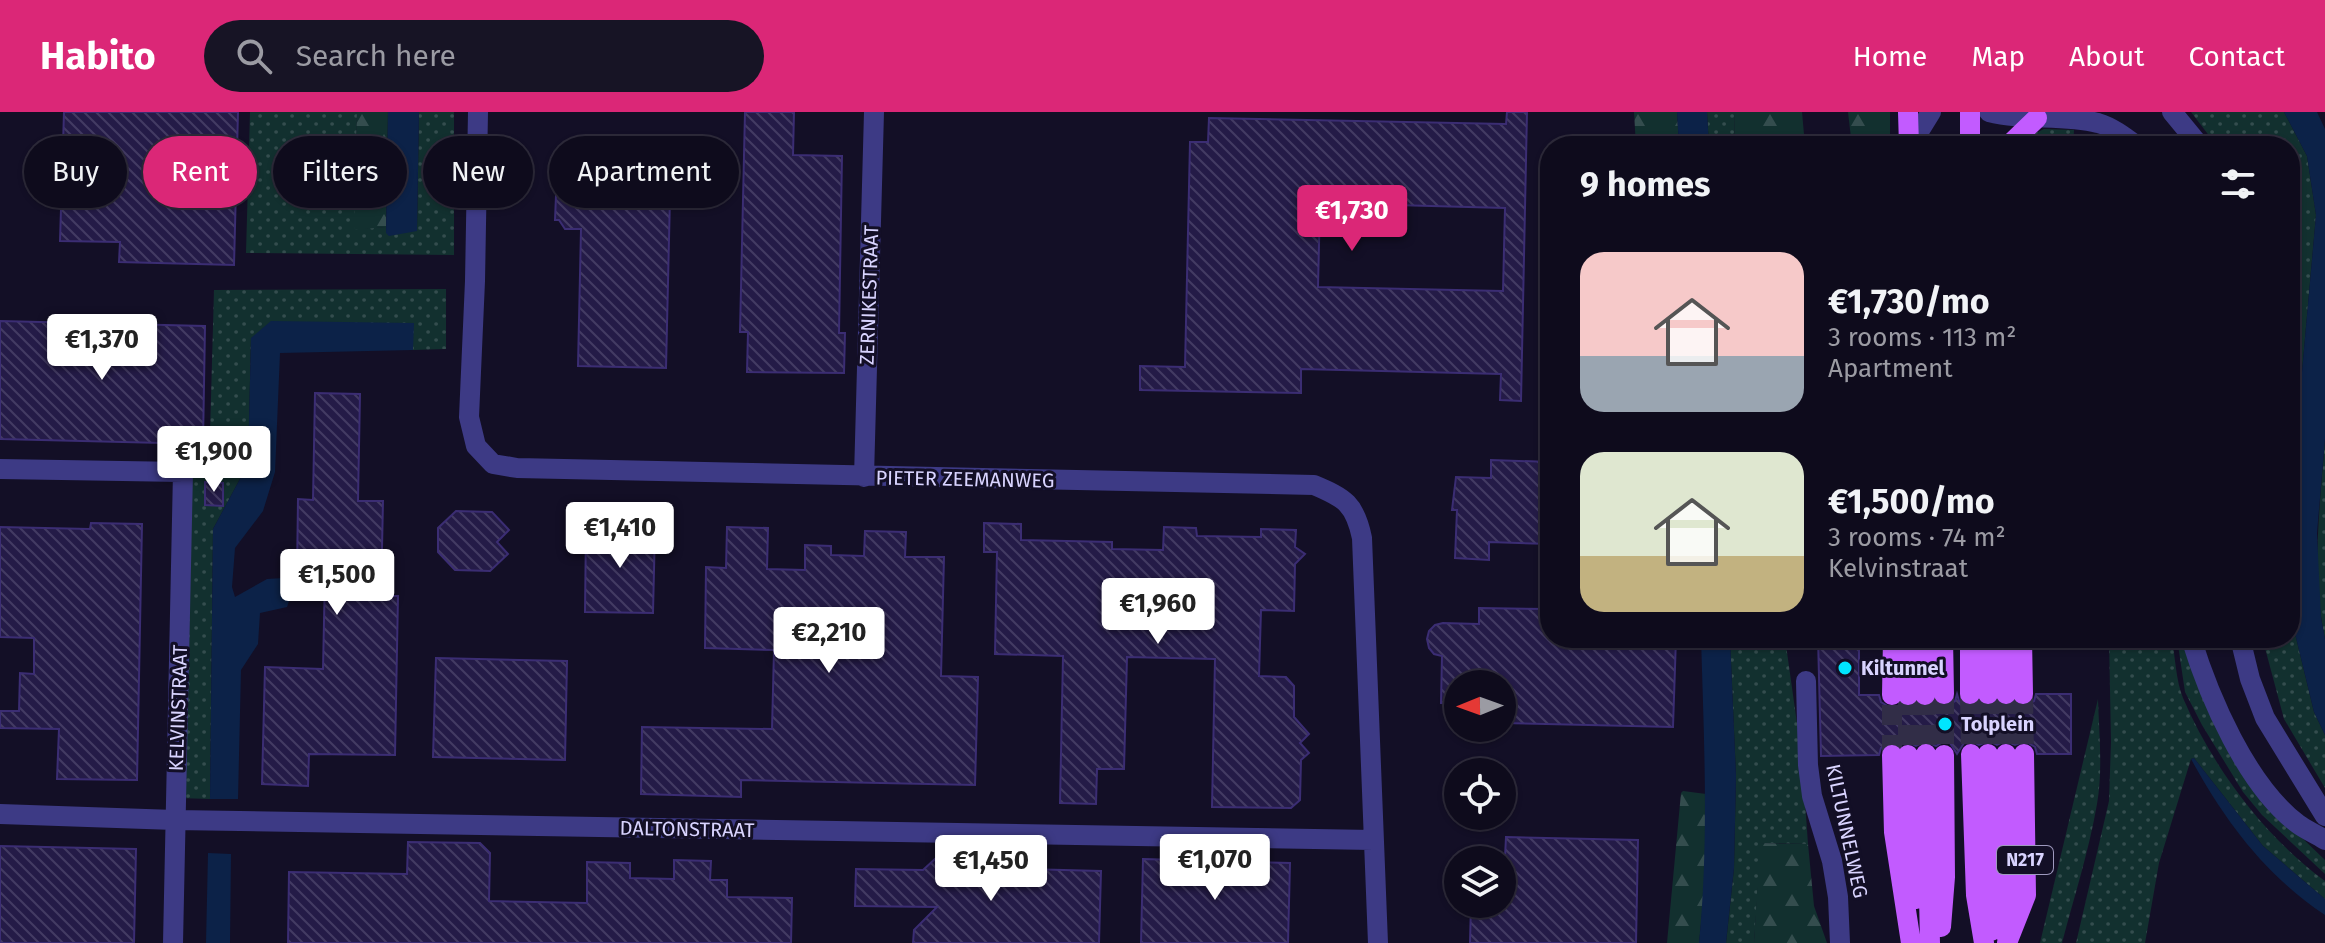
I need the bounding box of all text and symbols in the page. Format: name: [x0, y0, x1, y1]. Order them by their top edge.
search box: [204, 20, 764, 92]
text: Habito: [40, 33, 156, 79]
icon: search: [232, 34, 276, 78]
text: Search here: [296, 38, 456, 74]
text: Home: [1853, 40, 1927, 73]
text: Map: [1971, 40, 2025, 73]
text: About: [2069, 40, 2144, 73]
text: Contact: [2188, 40, 2285, 73]
chip: Buy: [24, 136, 127, 208]
chip: Rent: [143, 136, 257, 208]
chip: Filters: [273, 136, 407, 208]
chip: New: [423, 136, 533, 208]
chip: Apartment: [549, 136, 739, 208]
icon: filters: [2216, 162, 2260, 206]
text: 9 homes: [1580, 164, 1711, 205]
pin: €1,730: [1287, 185, 1417, 253]
text: €1,730: [1315, 195, 1389, 226]
street label: ZERNIKESTRAAT: [855, 224, 883, 366]
text: €1,730/mo: [1828, 281, 1990, 322]
icon: home: [1644, 284, 1740, 380]
pin: €1,370: [37, 314, 167, 382]
text: 3 rooms · 113 m²: [1828, 322, 2017, 353]
text: €1,370: [65, 324, 139, 355]
text: Apartment: [1828, 353, 1953, 384]
pin: €1,900: [149, 426, 279, 494]
text: €1,900: [175, 436, 253, 467]
street label: PIETER ZEEMANWEG: [875, 465, 1055, 493]
text: €1,500/mo: [1828, 481, 1995, 522]
icon: home: [1644, 484, 1740, 580]
pin: €1,410: [555, 502, 685, 570]
text: €1,410: [584, 512, 656, 543]
text: 3 rooms · 74 m²: [1828, 522, 2006, 553]
pin: €1,500: [272, 549, 402, 617]
text: Kelvinstraat: [1828, 553, 1968, 584]
text: €1,500: [298, 559, 376, 590]
pin: €1,960: [1093, 578, 1223, 646]
text: €1,960: [1120, 588, 1196, 619]
pin: €2,210: [764, 607, 894, 675]
text: €2,210: [792, 617, 866, 648]
street label: KELVINSTRAAT: [164, 644, 192, 772]
place label: Kiltunnel: [1861, 656, 1945, 680]
marker: Kiltunnel: [1836, 659, 1854, 677]
north arrow: [1444, 670, 1516, 742]
map controls: [1444, 670, 1516, 918]
place label: Tolplein: [1961, 712, 2034, 736]
marker: Tolplein: [1936, 715, 1954, 733]
button: locate: [1444, 758, 1516, 830]
street label: KILTUNNELWEG: [1821, 762, 1873, 900]
street label: DALTONSTRAAT: [619, 816, 755, 842]
pin: €1,070: [1150, 834, 1280, 902]
pin: €1,450: [926, 835, 1056, 903]
text: €1,070: [1178, 844, 1252, 875]
text: €1,450: [953, 845, 1029, 876]
button: layers: [1444, 846, 1516, 918]
road number: N217: [1997, 846, 2053, 874]

